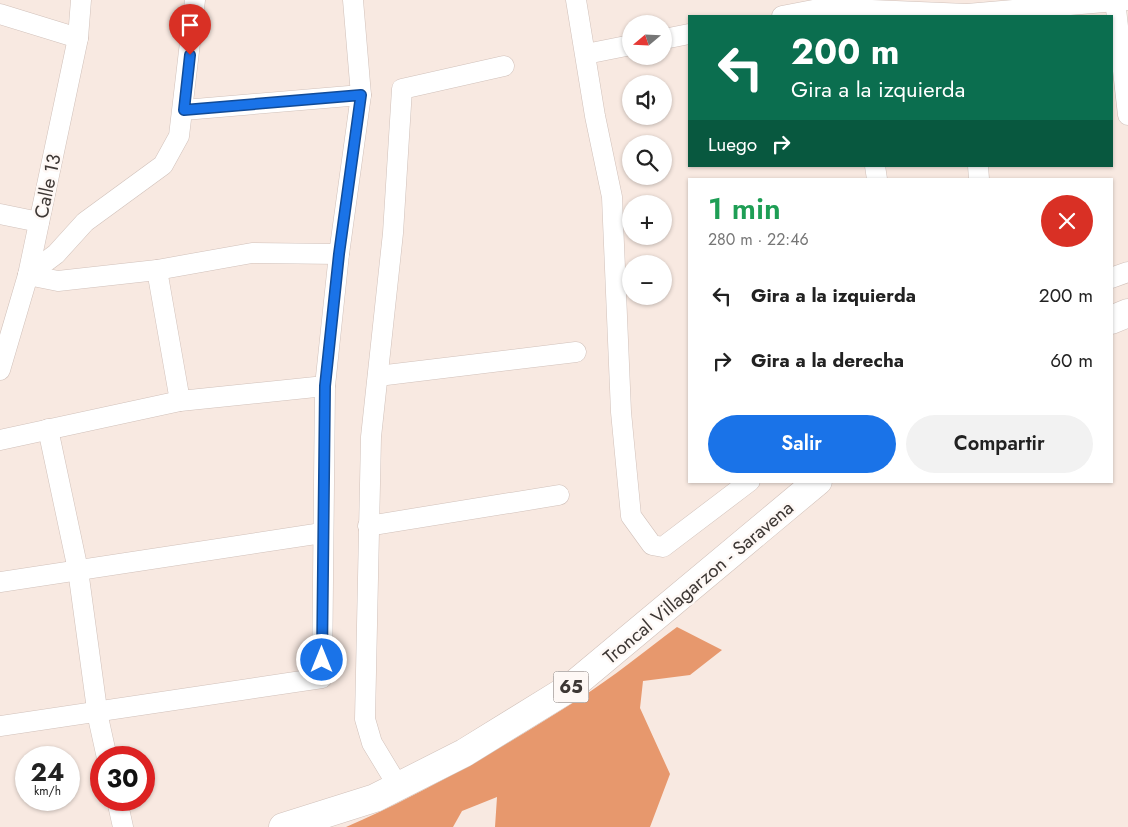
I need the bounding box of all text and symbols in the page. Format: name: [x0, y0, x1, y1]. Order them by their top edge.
pin: [169, 4, 211, 55]
icon: arrive: [176, 11, 204, 39]
north arrow: [622, 15, 672, 65]
map controls: [622, 15, 672, 305]
text: 200 m: [791, 27, 900, 77]
icon: left: [708, 35, 773, 100]
text: Gira a la izquierda: [791, 73, 965, 105]
button: sound: [622, 75, 672, 125]
icon: right: [767, 130, 795, 158]
text: Luego: [708, 131, 757, 158]
button: search: [622, 135, 672, 185]
street label: Calle 13: [27, 151, 67, 221]
text: 1 min: [708, 187, 781, 230]
button: +: [622, 195, 672, 245]
button: close: [1041, 195, 1093, 247]
text: 280 m · 22:46: [708, 228, 809, 251]
button: −: [622, 255, 672, 305]
icon: left: [708, 282, 736, 310]
text: Gira a la izquierda: [751, 282, 916, 309]
text: 200 m: [1039, 282, 1093, 309]
icon: right: [708, 347, 736, 375]
text: Gira a la derecha: [751, 347, 904, 374]
text: 60 m: [1050, 347, 1093, 374]
button: Salir: [708, 415, 896, 473]
button: Compartir: [906, 415, 1093, 473]
street label: Troncal Villagarzon - Saravena: [597, 495, 799, 670]
position arrow: [295, 633, 347, 685]
road number: 65: [554, 672, 588, 702]
speed limit sign: 30: [90, 746, 155, 811]
text: 24: [31, 754, 64, 790]
text: km/h: [34, 782, 61, 800]

